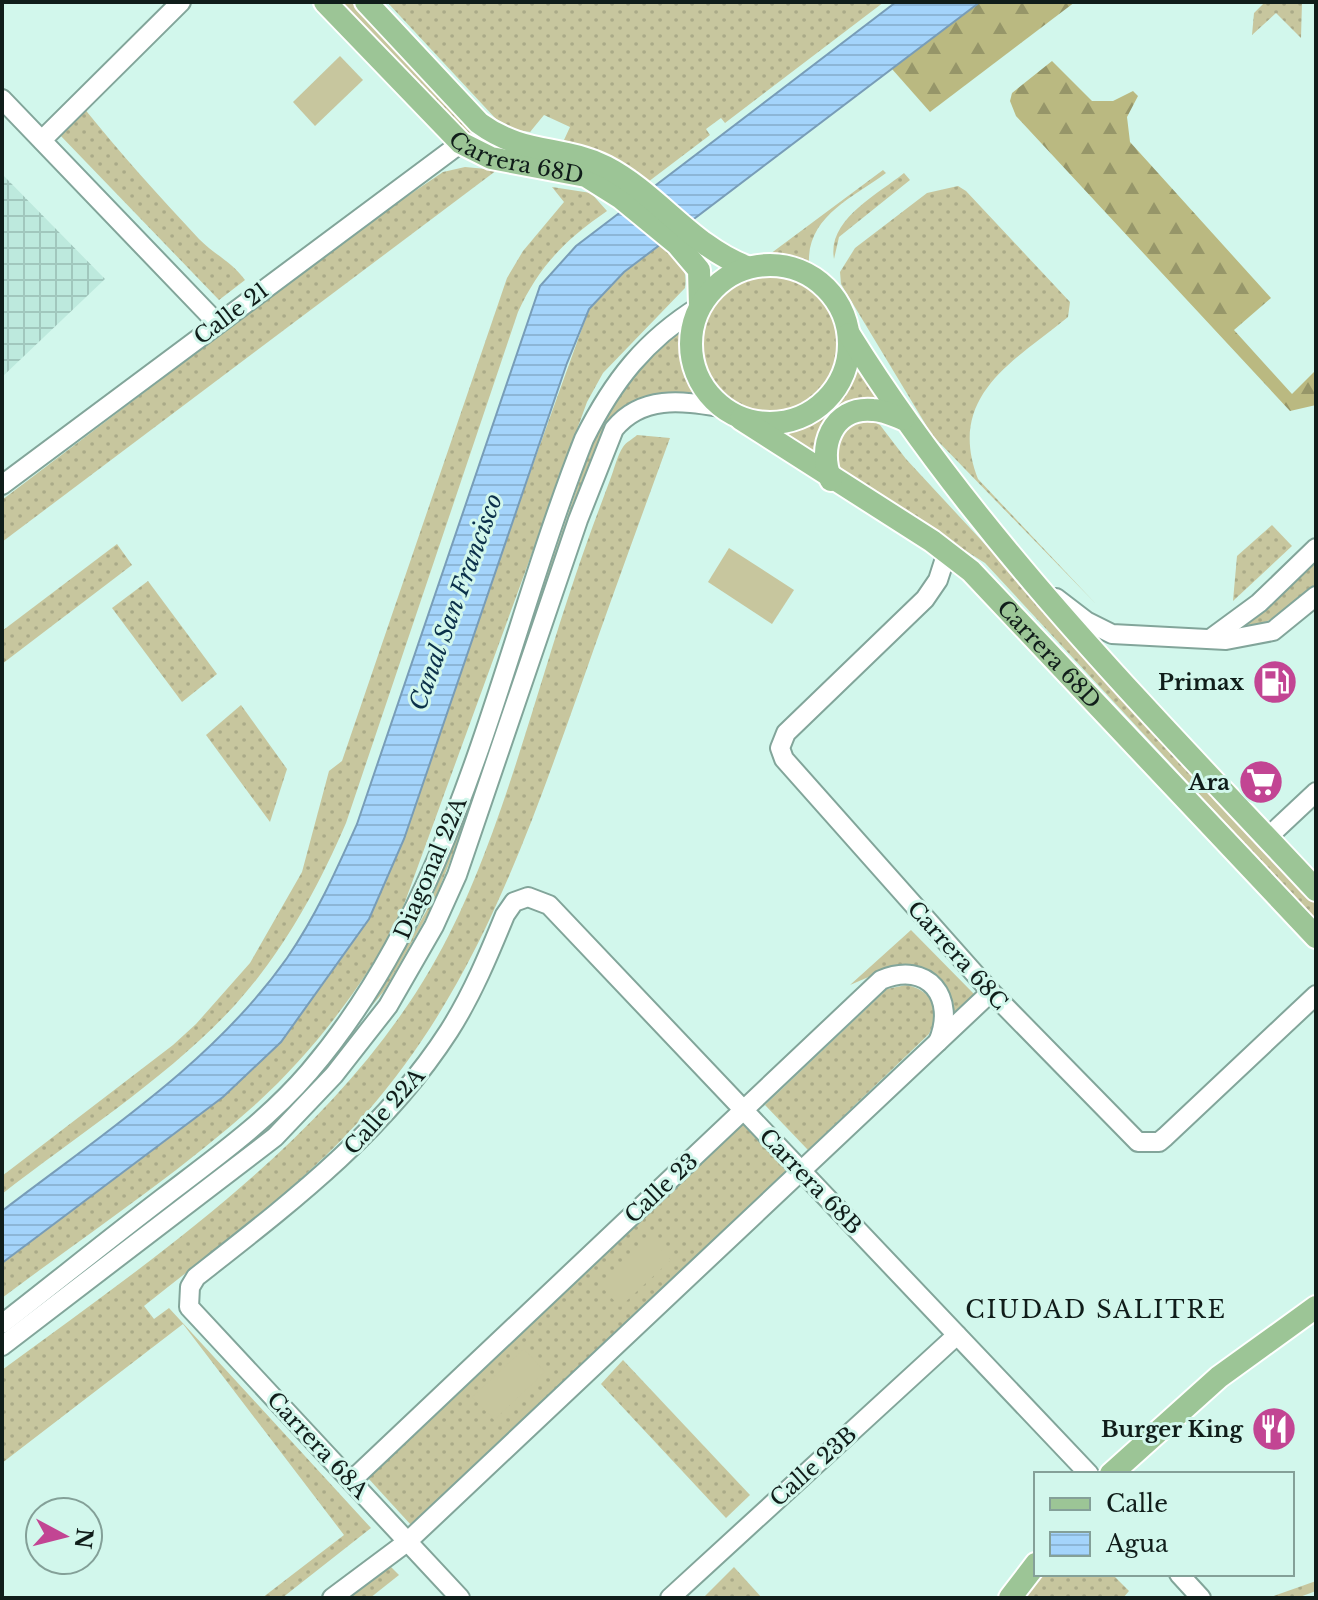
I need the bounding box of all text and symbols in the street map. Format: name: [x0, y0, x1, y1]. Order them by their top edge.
street label: Carrera 68D: [443, 126, 586, 189]
street label: Calle 21: [189, 277, 274, 350]
water label: Canal San Francisco: [403, 490, 508, 714]
street label: Carrera 68D: [991, 595, 1106, 714]
fuel station icon: Primax: [1251, 658, 1299, 706]
place label: Primax: [1158, 669, 1245, 696]
supermarket icon: Ara: [1237, 758, 1285, 806]
place label: Ara: [1188, 769, 1230, 796]
street label: Diagonal 22A: [388, 792, 473, 943]
street label: Carrera 68C: [902, 895, 1014, 1015]
street label: Calle 22A: [338, 1062, 431, 1160]
street label: Carrera 68B: [754, 1123, 868, 1240]
street label: Calle 23: [619, 1148, 704, 1229]
district label: CIUDAD SALITRE: [965, 1295, 1227, 1324]
street label: Carrera 68A: [261, 1386, 375, 1505]
restaurant icon: Burger King: [1250, 1405, 1298, 1453]
place label: Burger King: [1101, 1416, 1244, 1443]
street label: Calle 23B: [765, 1421, 862, 1512]
legend: [1034, 1472, 1294, 1576]
text: Calle: [1106, 1489, 1168, 1518]
north arrow: [24, 1496, 104, 1576]
text: N: [69, 1526, 98, 1551]
text: Agua: [1105, 1529, 1169, 1558]

